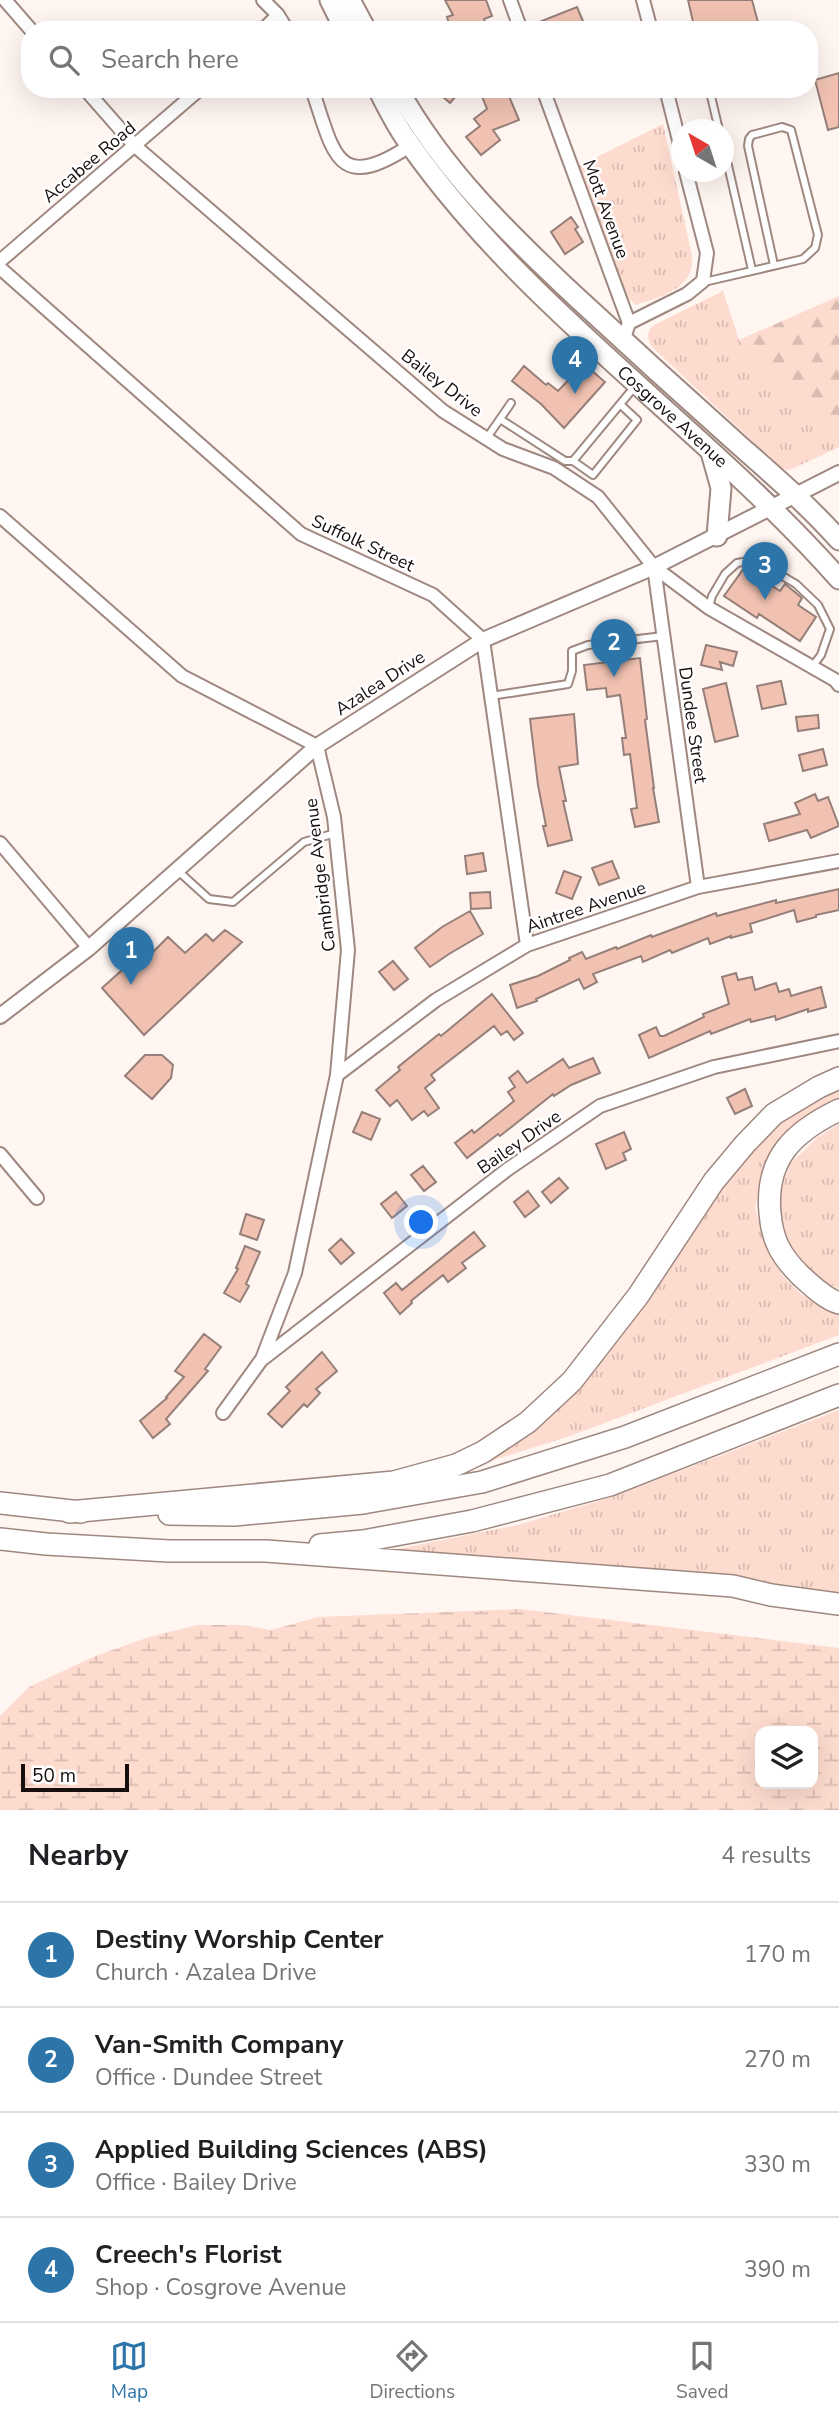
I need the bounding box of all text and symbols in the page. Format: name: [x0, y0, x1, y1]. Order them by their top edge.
search box: [21, 21, 818, 98]
icon: search: [45, 41, 83, 79]
text: Search here: [101, 42, 239, 77]
street label: Accabee Road: [37, 116, 141, 208]
north arrow: [671, 119, 734, 182]
street label: Mott Avenue: [577, 156, 635, 262]
pin: 4: [552, 336, 598, 394]
street label: Bailey Drive: [396, 344, 488, 422]
street label: Cosgrove Avenue: [612, 360, 733, 473]
street label: Suffolk Street: [308, 509, 419, 578]
pin: 3: [742, 542, 788, 600]
pin: 2: [591, 619, 637, 677]
street label: Azalea Drive: [330, 645, 430, 721]
street label: Dundee Street: [673, 665, 713, 785]
street label: Cambridge Avenue: [299, 797, 341, 953]
street label: Aintree Avenue: [523, 875, 649, 939]
pin: 1: [108, 927, 154, 985]
street label: Bailey Drive: [472, 1104, 566, 1180]
your location: [404, 1205, 438, 1239]
map controls: [755, 1726, 818, 1789]
button: layers: [755, 1726, 818, 1789]
scale bar: [21, 1761, 130, 1793]
text: 50 m: [32, 1763, 76, 1789]
text: Nearby: [28, 1835, 128, 1876]
text: 4 results: [721, 1840, 811, 1871]
text: Destiny Worship Center: [95, 1922, 384, 1957]
text: 1: [44, 1939, 58, 1970]
text: 170 m: [744, 1939, 811, 1970]
text: Church · Azalea Drive: [95, 1957, 316, 1988]
text: Van-Smith Company: [95, 2027, 343, 2062]
text: 2: [44, 2044, 58, 2075]
text: 270 m: [744, 2044, 811, 2075]
text: Office · Dundee Street: [95, 2062, 322, 2093]
text: Applied Building Sciences (ABS): [95, 2132, 488, 2167]
text: 3: [44, 2149, 58, 2180]
text: 330 m: [744, 2149, 811, 2180]
text: Office · Bailey Drive: [95, 2167, 297, 2198]
text: Creech's Florist: [95, 2237, 281, 2272]
text: 4: [44, 2254, 58, 2285]
text: 390 m: [744, 2254, 811, 2285]
text: Shop · Cosgrove Avenue: [95, 2272, 346, 2303]
tab: Map: [110, 2337, 148, 2405]
tab: Directions: [369, 2337, 455, 2405]
tab: Saved: [676, 2337, 729, 2405]

